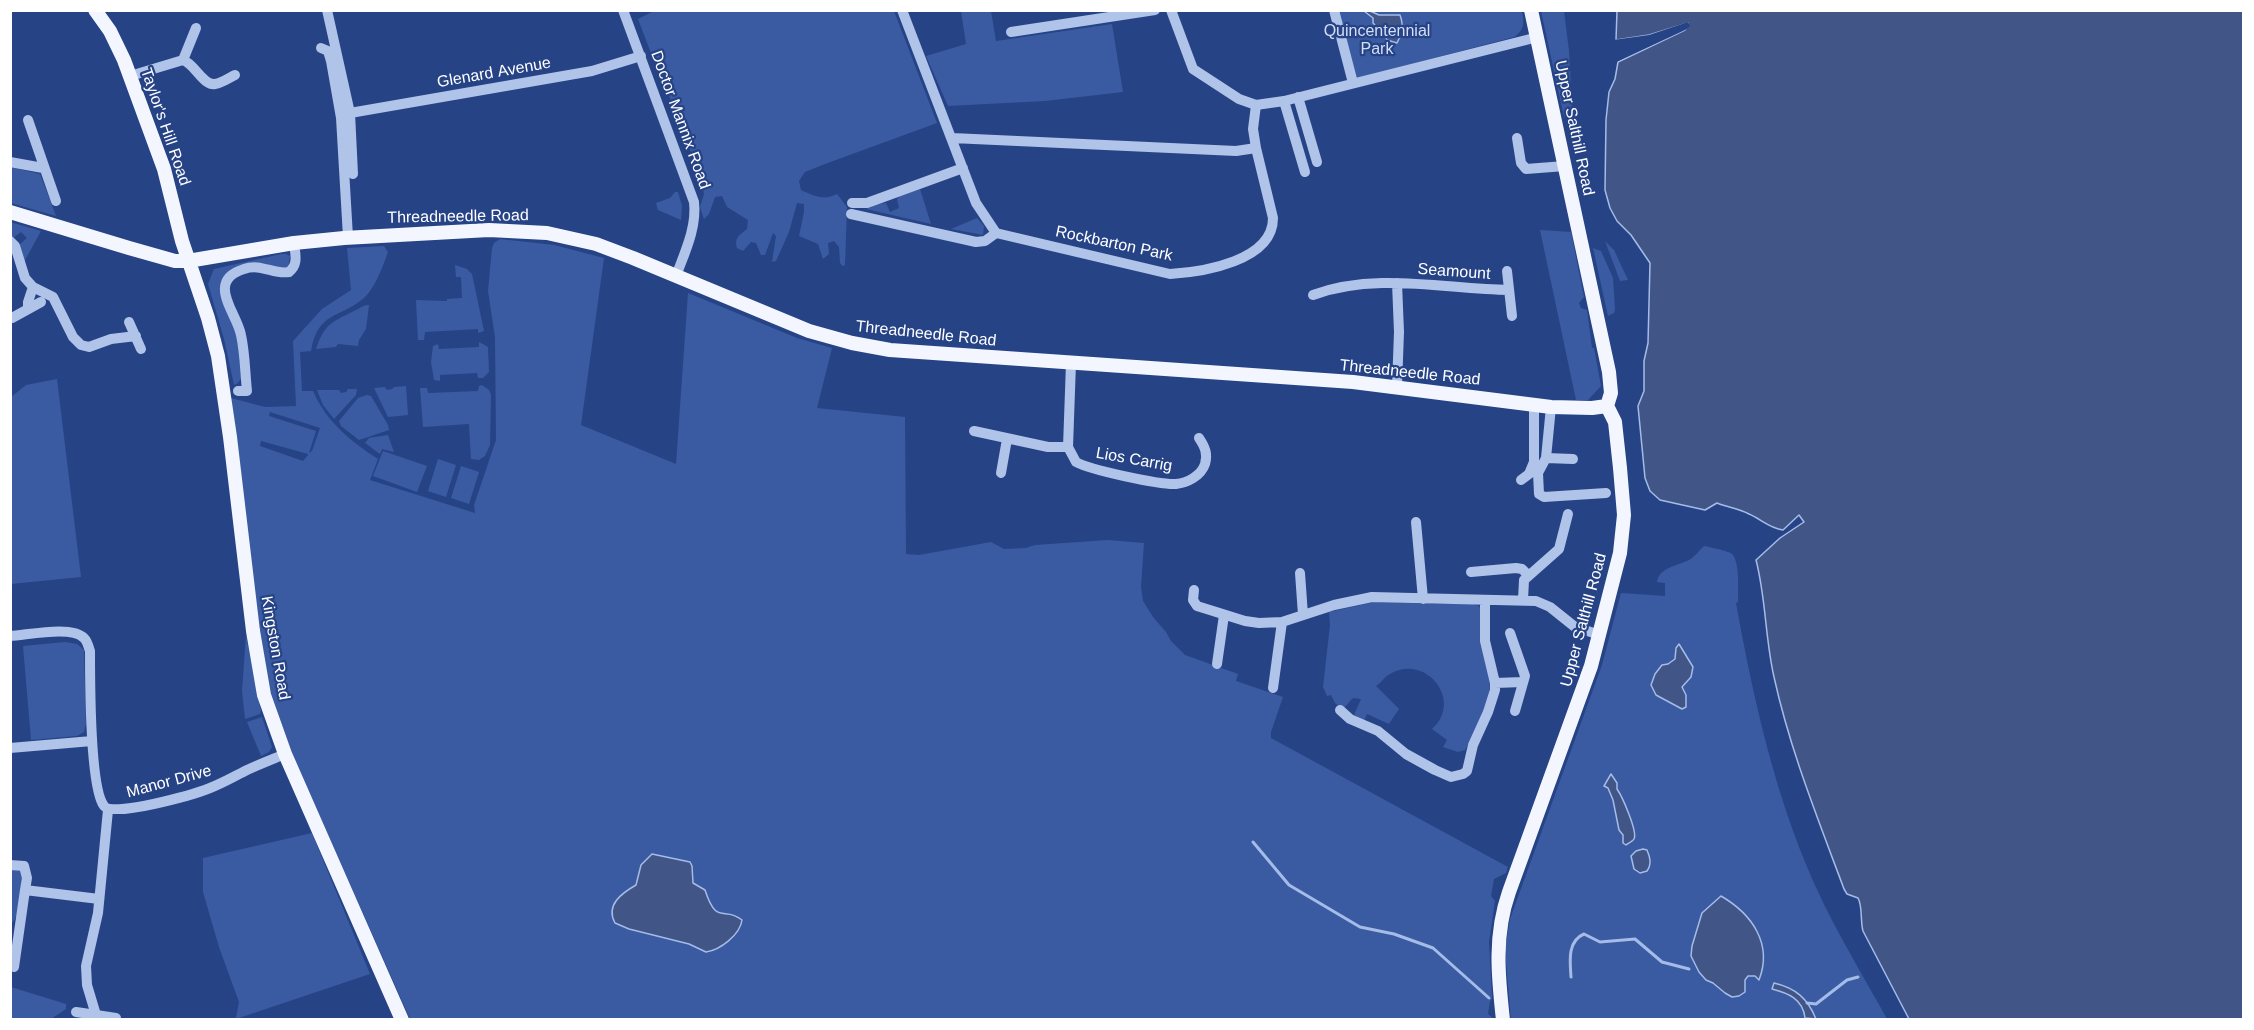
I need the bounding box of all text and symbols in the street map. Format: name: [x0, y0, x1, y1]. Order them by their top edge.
park label: Quincentennial Park: [1324, 22, 1430, 60]
street label: Doctor Mannix Road: [646, 48, 714, 192]
street label: Glenard Avenue: [436, 54, 552, 92]
street label: Upper Salthill Road: [1550, 59, 1598, 197]
street label: Taylor's Hill Road: [136, 66, 194, 188]
street label: Threadneedle Road: [387, 206, 529, 228]
street label: Rockbarton Park: [1054, 222, 1174, 266]
street label: Seamount: [1417, 260, 1491, 284]
street label: Threadneedle Road: [855, 317, 997, 351]
street label: Threadneedle Road: [1339, 356, 1481, 390]
street label: Lios Carrig: [1094, 444, 1174, 476]
street label: Upper Salthill Road: [1557, 551, 1611, 689]
street label: Kingston Road: [256, 595, 294, 701]
street label: Manor Drive: [124, 761, 214, 803]

